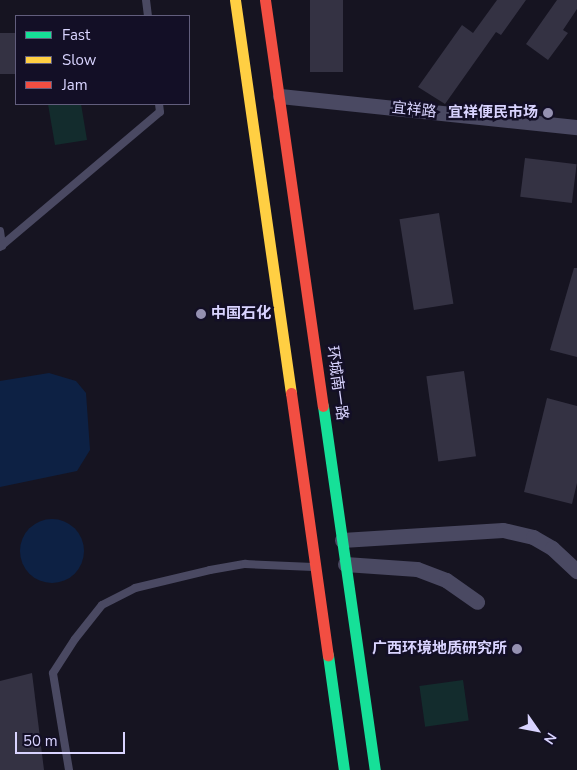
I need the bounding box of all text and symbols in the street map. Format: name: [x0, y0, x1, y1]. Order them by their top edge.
legend: [15, 15, 190, 105]
text: Fast: [62, 25, 90, 45]
text: Slow: [62, 50, 96, 70]
text: Jam: [62, 75, 88, 95]
street label: 宜祥路: [391, 99, 437, 121]
place label: 宜祥便民市场: [448, 104, 538, 122]
marker: 宜祥便民市场: [542, 107, 554, 119]
place label: 中国石化: [211, 305, 271, 323]
marker: 中国石化: [195, 308, 207, 320]
street label: 环城南一路: [323, 345, 351, 421]
place label: 广西环境地质研究所: [372, 640, 507, 658]
marker: 广西环境地质研究所: [511, 643, 523, 655]
north arrow: [512, 705, 562, 755]
scale bar: [18, 722, 128, 754]
text: N: [539, 729, 561, 748]
text: 50 m: [23, 731, 58, 751]

